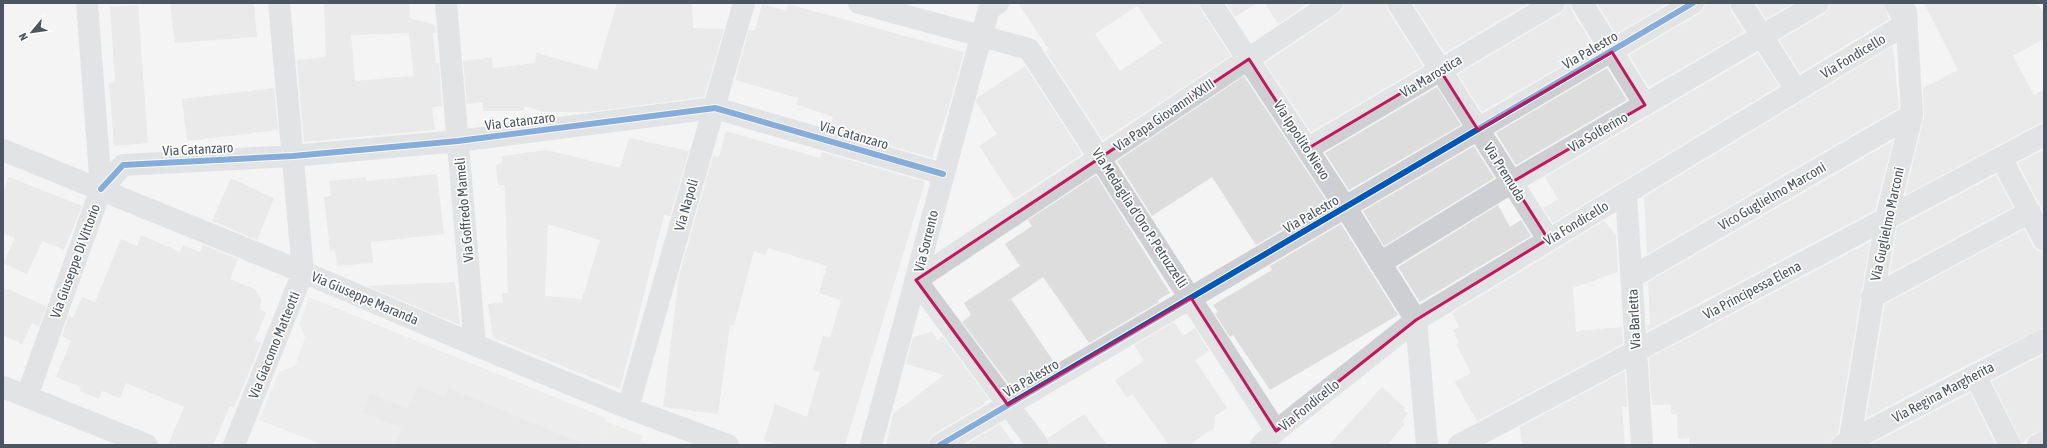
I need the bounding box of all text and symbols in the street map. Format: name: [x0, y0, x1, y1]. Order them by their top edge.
north arrow: [12, 12, 52, 52]
street label: Via Palestro: [1559, 28, 1621, 72]
street label: Via Fondicello: [1818, 30, 1888, 82]
text: N: [16, 31, 30, 43]
street label: Via Marostica: [1397, 51, 1465, 101]
street label: Via Papa Giovanni XXIII: [1111, 75, 1217, 155]
street label: Via Ippolito Nievo: [1270, 97, 1334, 183]
street label: Via Catanzaro: [484, 109, 556, 133]
street label: Via Solferino: [1566, 109, 1630, 155]
street label: Via Catanzaro: [818, 118, 890, 152]
street label: Via Catanzaro: [162, 139, 234, 159]
street label: Via Premuda: [1481, 140, 1529, 204]
street label: Via Medaglia d'Oro P. Petruzzelli: [1089, 145, 1191, 291]
street label: Via Goffredo Mameli: [451, 157, 477, 263]
street label: Vico Guglielmo Marconi: [1715, 159, 1829, 233]
street label: Via Guglielmo Marconi: [1867, 166, 1907, 282]
street label: Via Napoli: [671, 177, 701, 233]
street label: Via Palestro: [1280, 192, 1342, 236]
street label: Via Fondicello: [1541, 197, 1611, 249]
street label: Via Giuseppe Di Vittorio: [47, 202, 103, 320]
street label: Via Sorrento: [911, 209, 941, 273]
street label: Via Principessa Elena: [1700, 257, 1804, 323]
street label: Via Giuseppe Maranda: [309, 268, 421, 328]
street label: Via Barletta: [1624, 288, 1644, 350]
street label: Via Giacomo Matteotti: [245, 289, 303, 401]
street label: Via Palestro: [1000, 356, 1062, 400]
street label: Via Regina Margherita: [1889, 358, 1997, 426]
street label: Via Fondicello: [1276, 376, 1342, 434]

